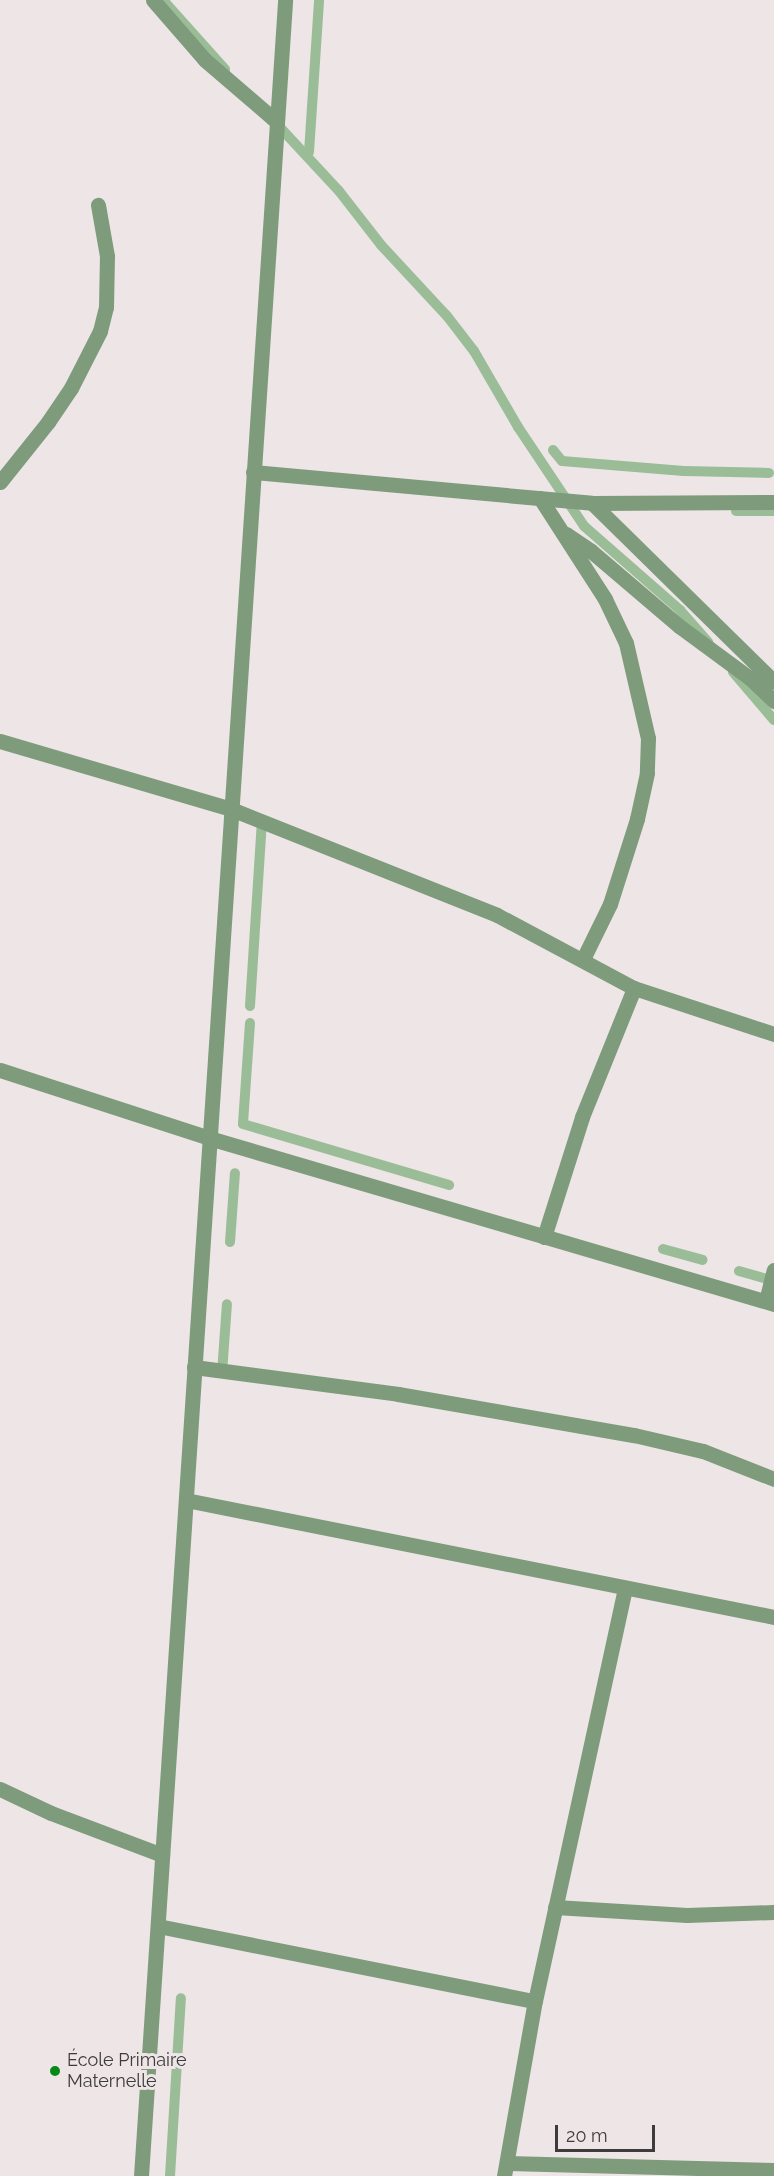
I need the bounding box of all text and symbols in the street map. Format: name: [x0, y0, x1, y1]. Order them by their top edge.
place label: École Primaire Maternelle: [67, 2050, 187, 2092]
marker: École Primaire Maternelle: [48, 2064, 62, 2078]
scale bar: [558, 2113, 658, 2151]
text: 20 m: [566, 2125, 608, 2146]

